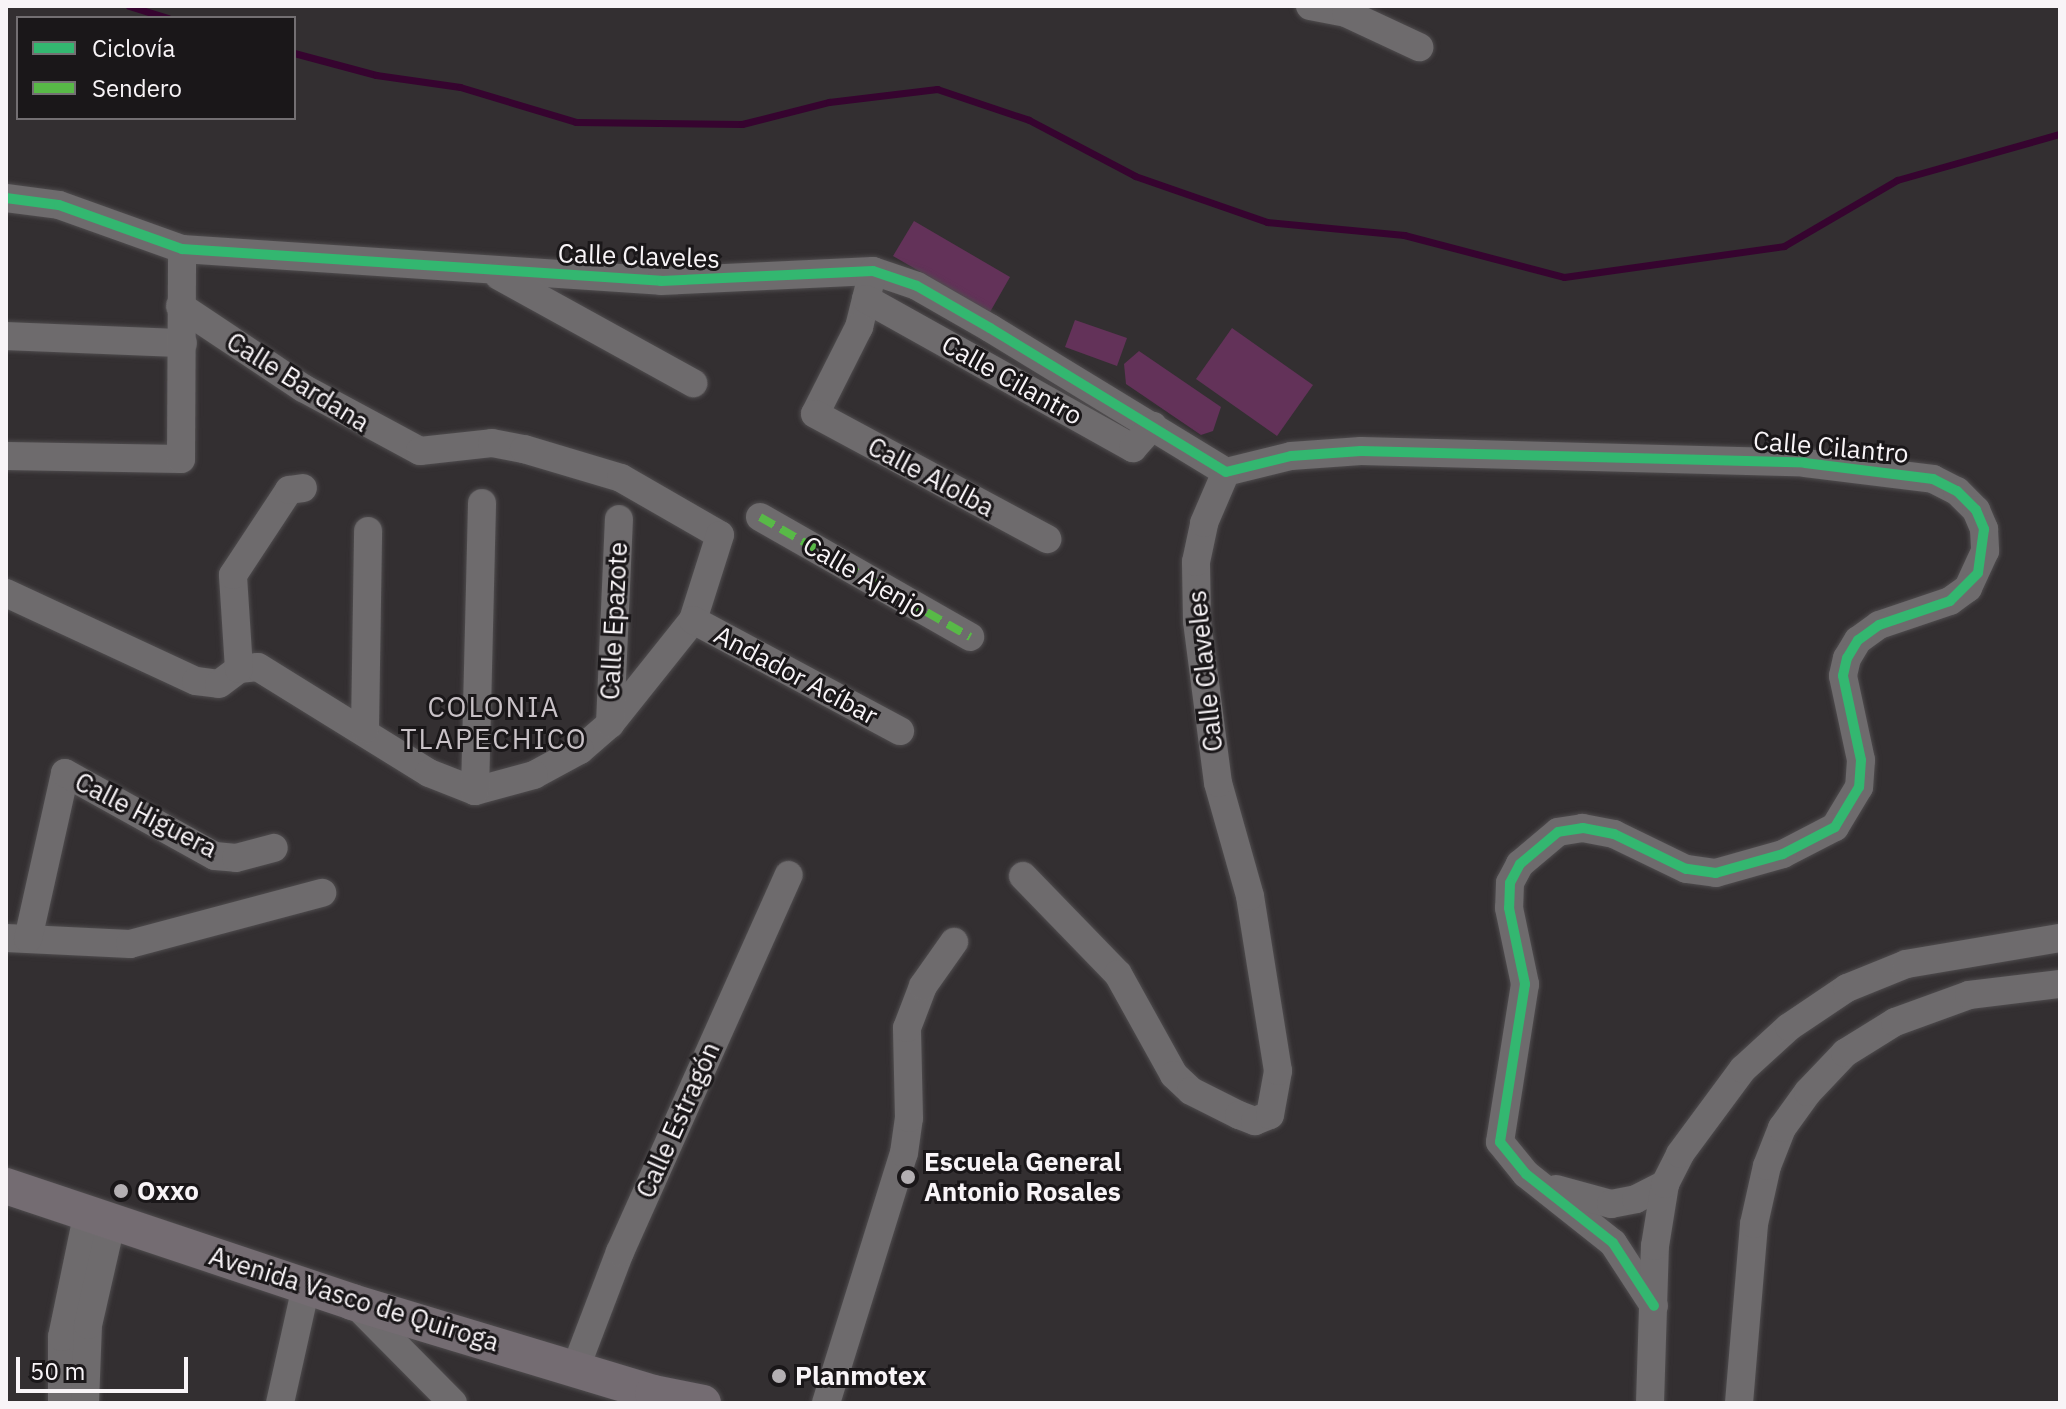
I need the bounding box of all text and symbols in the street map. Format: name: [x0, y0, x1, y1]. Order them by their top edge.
legend: [16, 16, 296, 120]
text: Ciclovía: [92, 32, 175, 64]
text: Sendero: [92, 72, 182, 104]
street label: Calle Claveles: [557, 238, 721, 274]
street label: Calle Bardana: [221, 326, 375, 438]
street label: Calle Cilantro: [936, 329, 1088, 431]
street label: Calle Cilantro: [1752, 425, 1910, 469]
street label: Calle Alolba: [862, 431, 1000, 523]
street label: Calle Ajenjo: [798, 529, 932, 625]
street label: Calle Epazote: [594, 541, 634, 701]
street label: Calle Claveles: [1181, 589, 1229, 753]
street label: Andador Acíbar: [709, 619, 883, 731]
district label: COLONIA TLAPECHICO: [400, 690, 588, 756]
street label: Calle Higuera: [70, 766, 222, 864]
street label: Calle Estragón: [630, 1037, 726, 1203]
place label: Escuela General Antonio Rosales: [924, 1146, 1121, 1208]
marker: Escuela General Antonio Rosales: [899, 1168, 917, 1186]
place label: Oxxo: [137, 1175, 199, 1207]
marker: Oxxo: [112, 1182, 130, 1200]
street label: Avenida Vasco de Quiroga: [205, 1240, 503, 1358]
scale bar: [20, 1341, 192, 1391]
text: 50 m: [30, 1355, 85, 1387]
place label: Planmotex: [795, 1360, 927, 1392]
marker: Planmotex: [770, 1367, 788, 1385]

